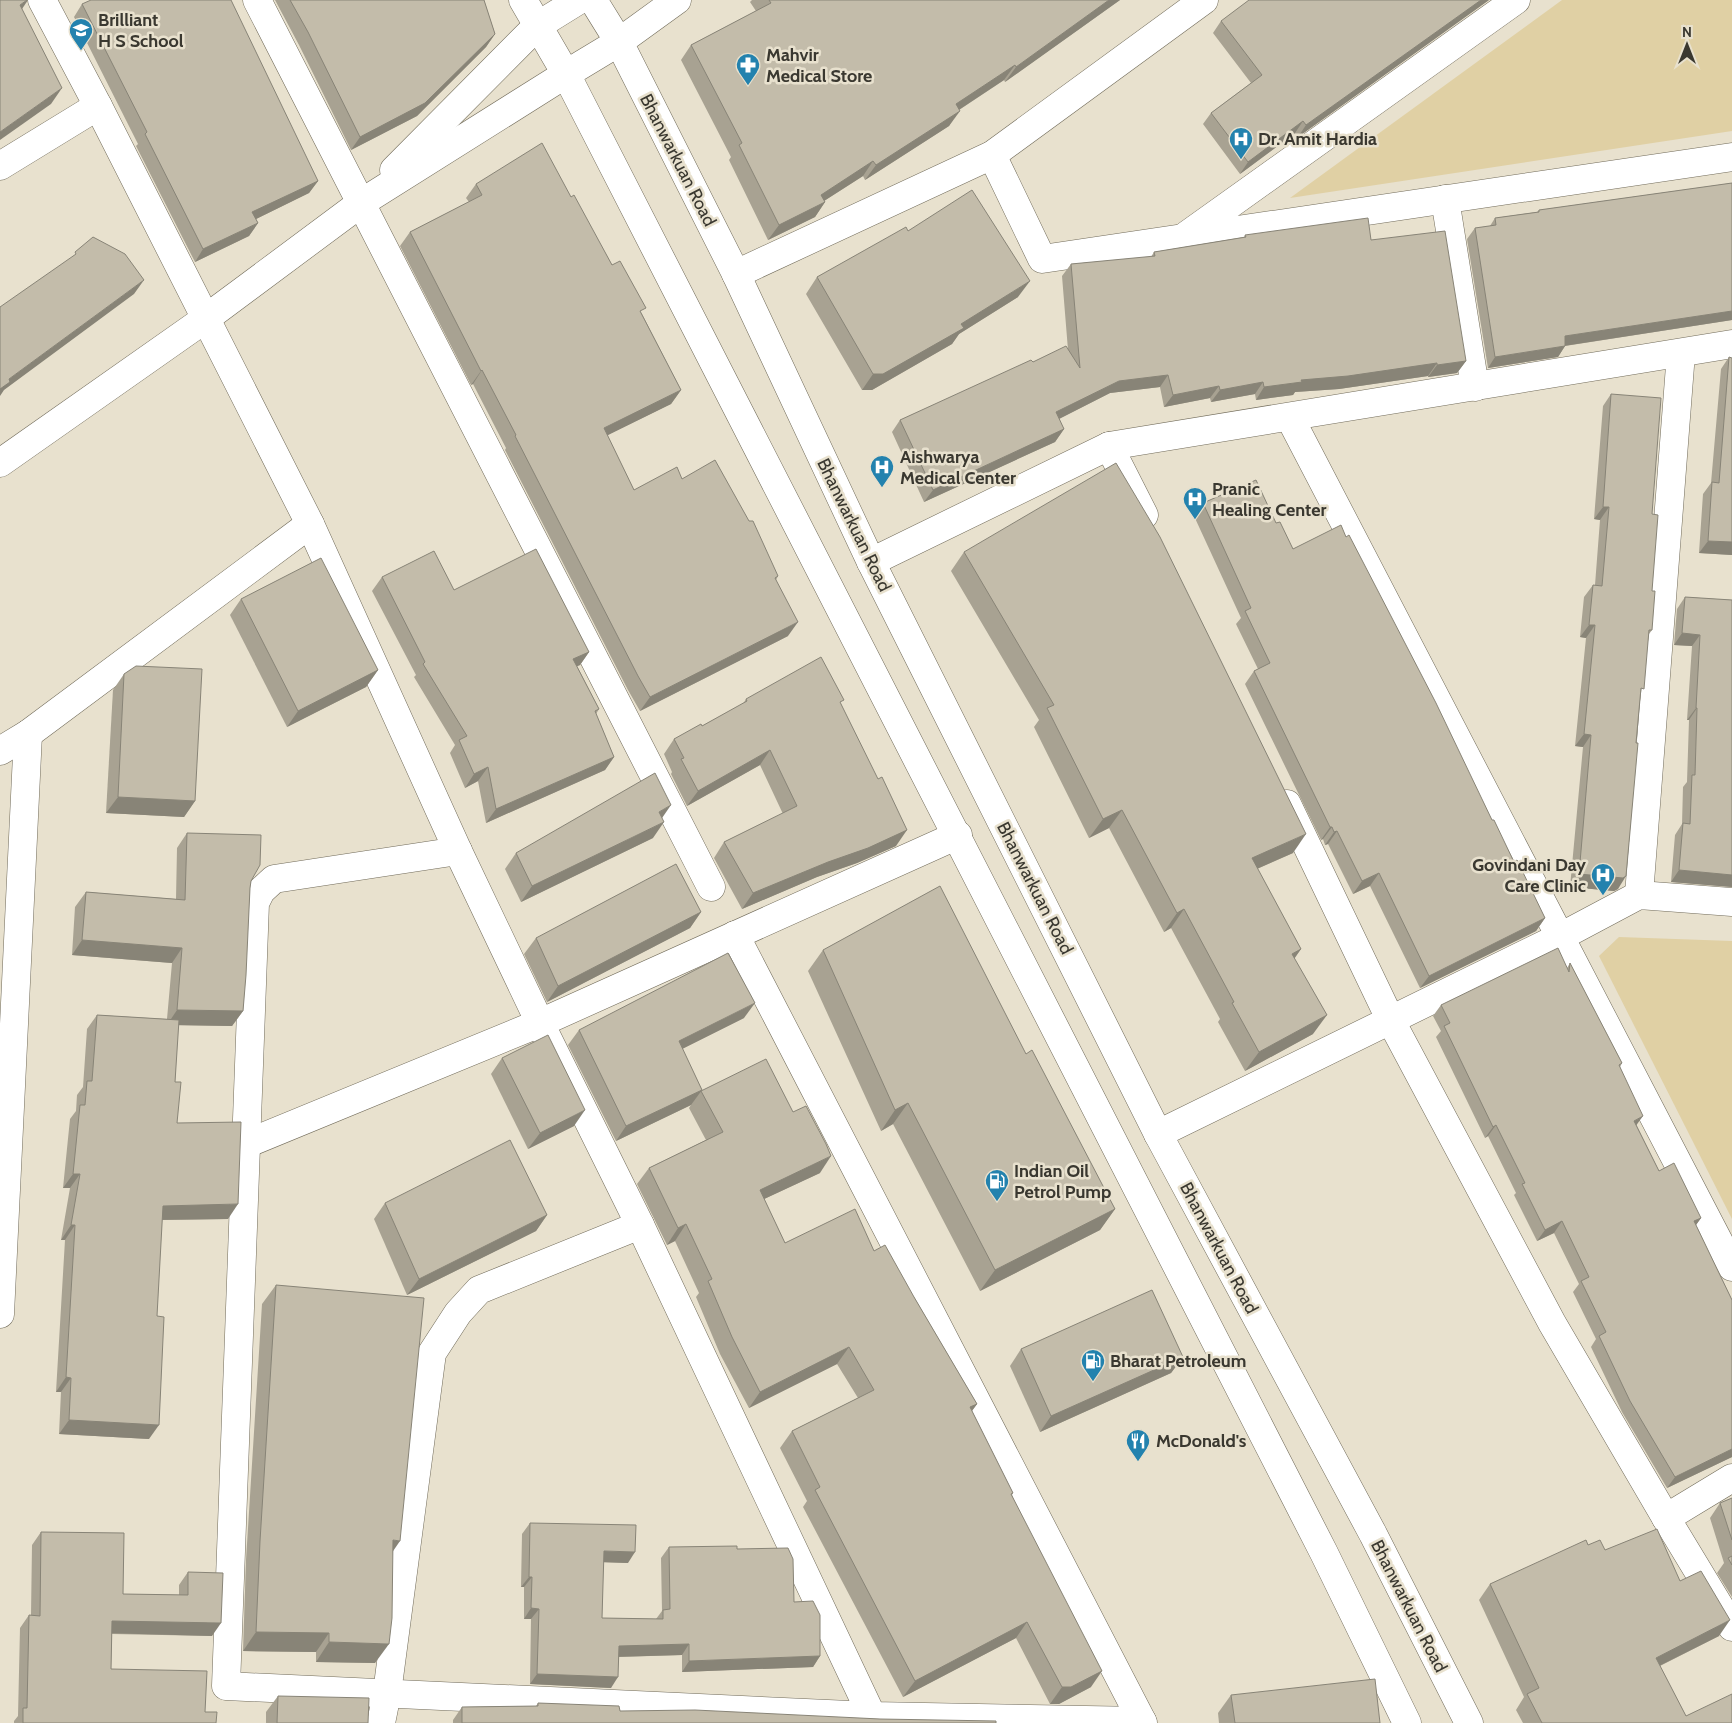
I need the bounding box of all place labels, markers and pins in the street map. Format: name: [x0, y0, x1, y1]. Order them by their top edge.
place label: Brilliant H S School: [98, 9, 184, 52]
school or university icon: Brilliant H S School: [68, 17, 94, 51]
place label: Mahvir Medical Store: [766, 44, 872, 87]
pharmacy icon: Mahvir Medical Store: [735, 52, 761, 86]
hospital icon: Dr. Amit Hardia: [1228, 126, 1254, 160]
place label: Dr. Amit Hardia: [1258, 128, 1377, 150]
place label: Aishwarya Medical Center: [900, 446, 1016, 489]
hospital icon: Aishwarya Medical Center: [869, 454, 895, 488]
place label: Pranic Healing Center: [1212, 478, 1327, 521]
hospital icon: Pranic Healing Center: [1182, 486, 1208, 520]
place label: Govindani Day Care Clinic: [1472, 854, 1586, 897]
hospital icon: Govindani Day Care Clinic: [1590, 862, 1616, 896]
place label: Indian Oil Petrol Pump: [1014, 1160, 1111, 1203]
fuel station icon: Indian Oil Petrol Pump: [984, 1168, 1010, 1202]
fuel station icon: Bharat Petroleum: [1080, 1348, 1106, 1382]
place label: Bharat Petroleum: [1110, 1350, 1246, 1372]
restaurant icon: McDonald's: [1125, 1428, 1151, 1462]
place label: McDonald's: [1156, 1430, 1247, 1452]

